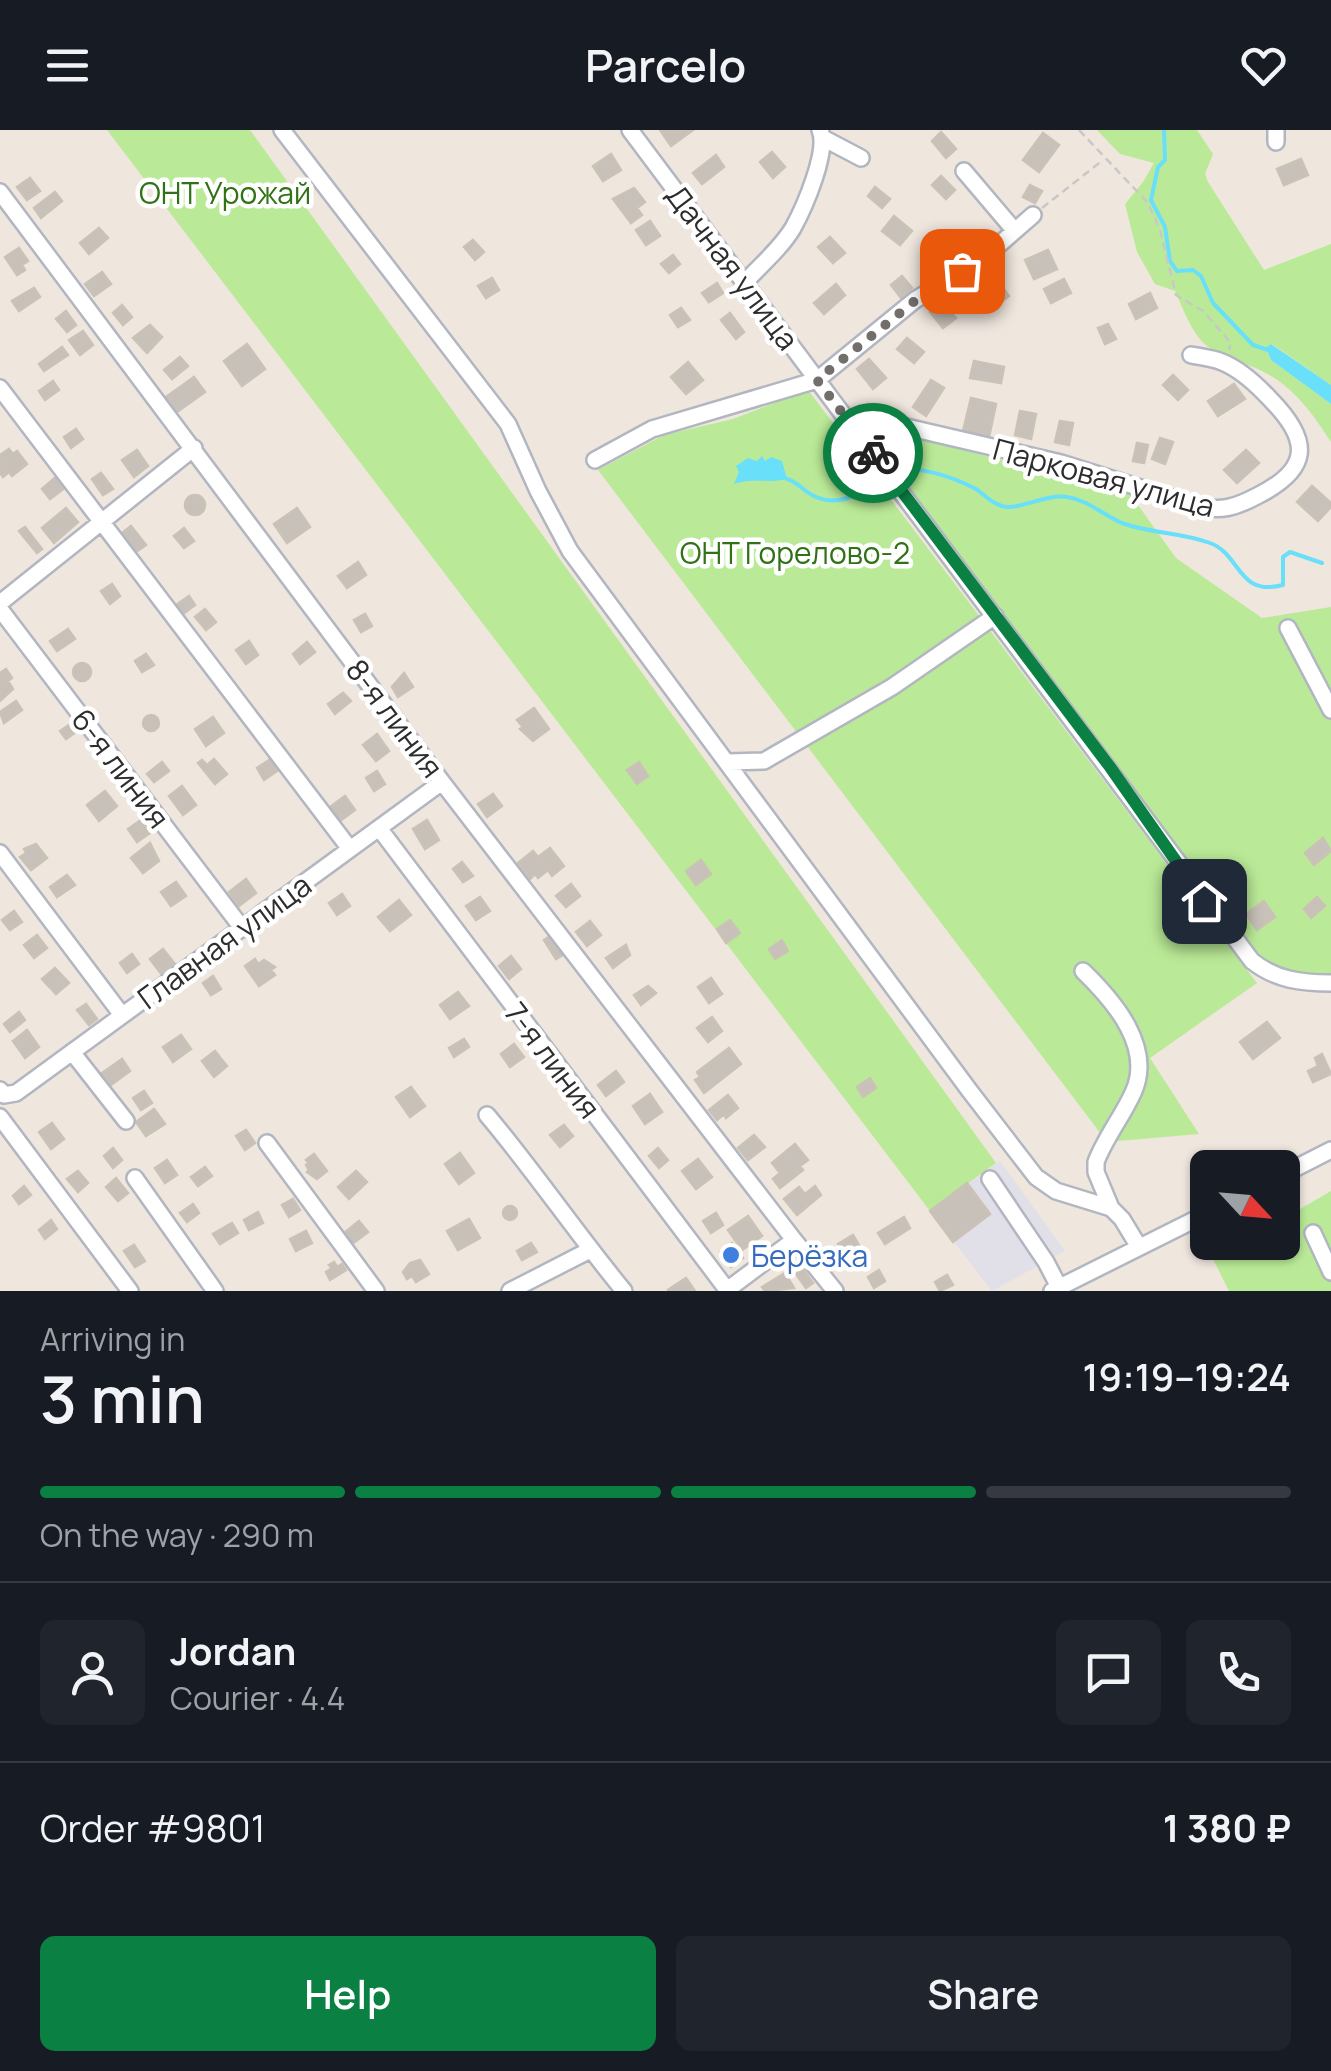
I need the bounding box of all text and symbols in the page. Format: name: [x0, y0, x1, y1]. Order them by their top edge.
text: Parcelo: [585, 34, 746, 96]
icon: menu: [40, 38, 95, 93]
icon: heart: [1236, 38, 1291, 93]
park label: ОНТ Урожай: [139, 172, 311, 213]
street label: Дачная улица: [657, 176, 809, 358]
pin: [920, 229, 1005, 314]
icon: bag: [935, 244, 990, 299]
courier: [823, 403, 923, 503]
icon: bike: [846, 426, 901, 481]
street label: Парковая улица: [989, 428, 1219, 526]
park label: ОНТ Горелово-2: [680, 532, 910, 573]
street label: 8-я линия: [337, 650, 453, 786]
street label: 6-я линия: [63, 700, 179, 836]
pin: [1162, 859, 1247, 944]
street label: Главная улица: [129, 864, 319, 1018]
icon: home: [1177, 874, 1232, 929]
street label: 7-я линия: [496, 994, 610, 1126]
north arrow: [1190, 1150, 1300, 1260]
map controls: [1190, 1150, 1300, 1260]
place label: Берёзка: [751, 1235, 868, 1276]
marker: Берёзка: [720, 1244, 742, 1266]
text: Arriving in: [40, 1317, 185, 1361]
text: 19:19–19:24: [1083, 1350, 1291, 1402]
text: 3 min: [40, 1354, 205, 1443]
text: On the way · 290 m: [40, 1513, 314, 1557]
button: person: [40, 1620, 145, 1725]
button: chat: [1056, 1620, 1161, 1725]
button: phone: [1186, 1620, 1291, 1725]
text: Jordan: [170, 1624, 296, 1676]
text: Courier · 4.4: [170, 1676, 345, 1720]
text: Order #9801: [40, 1801, 265, 1853]
text: 1 380 ₽: [1163, 1801, 1291, 1853]
button: Help: [40, 1936, 656, 2051]
button: Share: [676, 1936, 1291, 2051]

